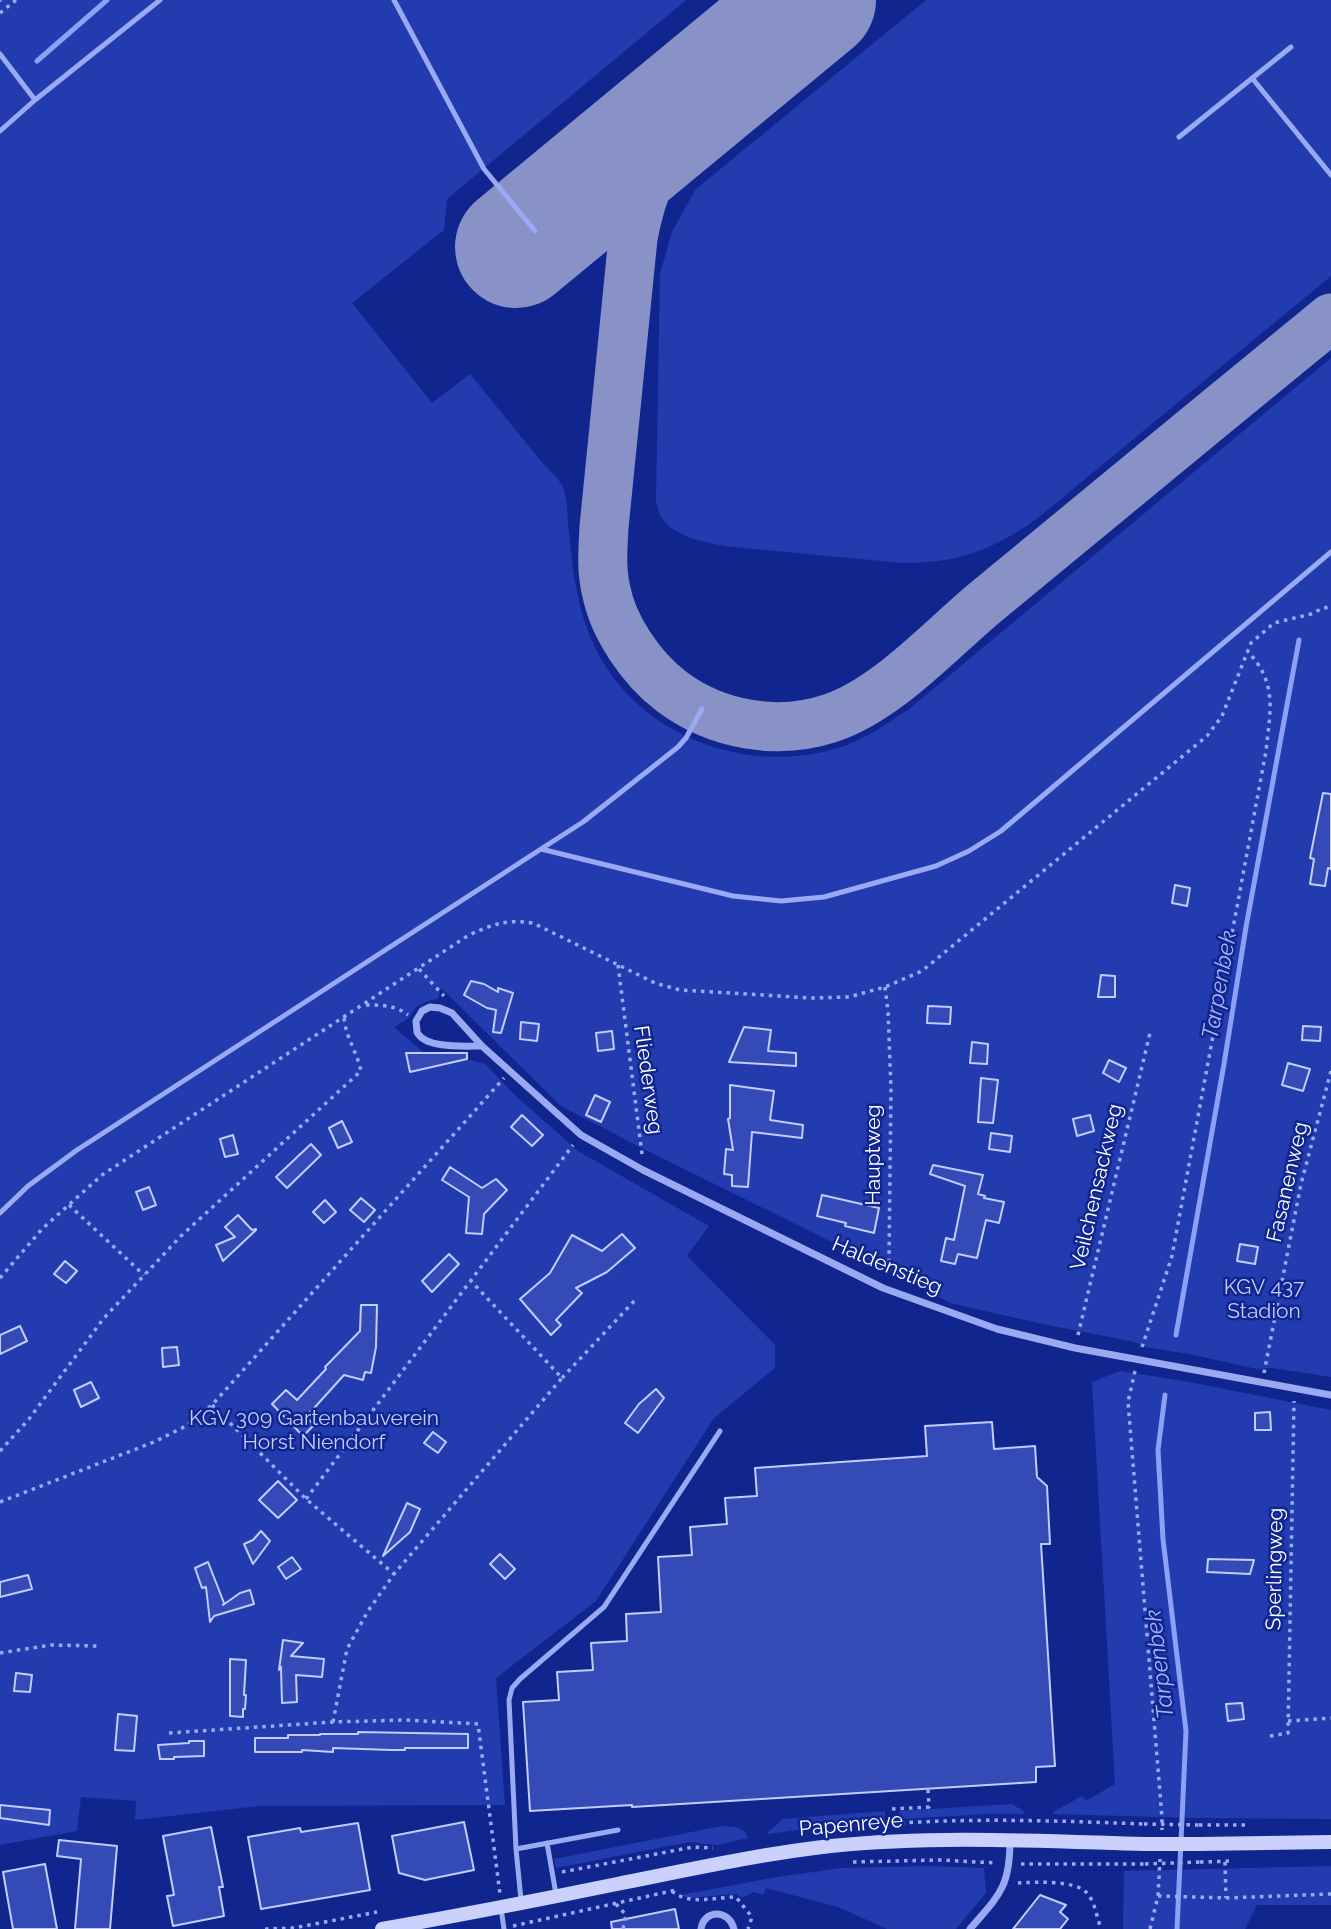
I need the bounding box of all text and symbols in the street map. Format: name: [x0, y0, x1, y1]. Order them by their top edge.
water label: Tarpenbek: [1197, 929, 1243, 1041]
street label: Fliederweg: [628, 1024, 668, 1136]
street label: Veilchensackweg: [1066, 1101, 1128, 1273]
street label: Hauptweg: [861, 1104, 887, 1206]
street label: Fasanenweg: [1262, 1119, 1314, 1245]
street label: Haldenstieg: [828, 1231, 946, 1301]
park label: KGV 437 Stadion: [1224, 1275, 1304, 1325]
park label: KGV 309 Gartenbauverein Horst Niendorf: [189, 1406, 439, 1456]
street label: Sperlingweg: [1261, 1507, 1289, 1631]
water label: Tarpenbek: [1140, 1608, 1180, 1720]
street label: Papenreye: [798, 1808, 904, 1842]

